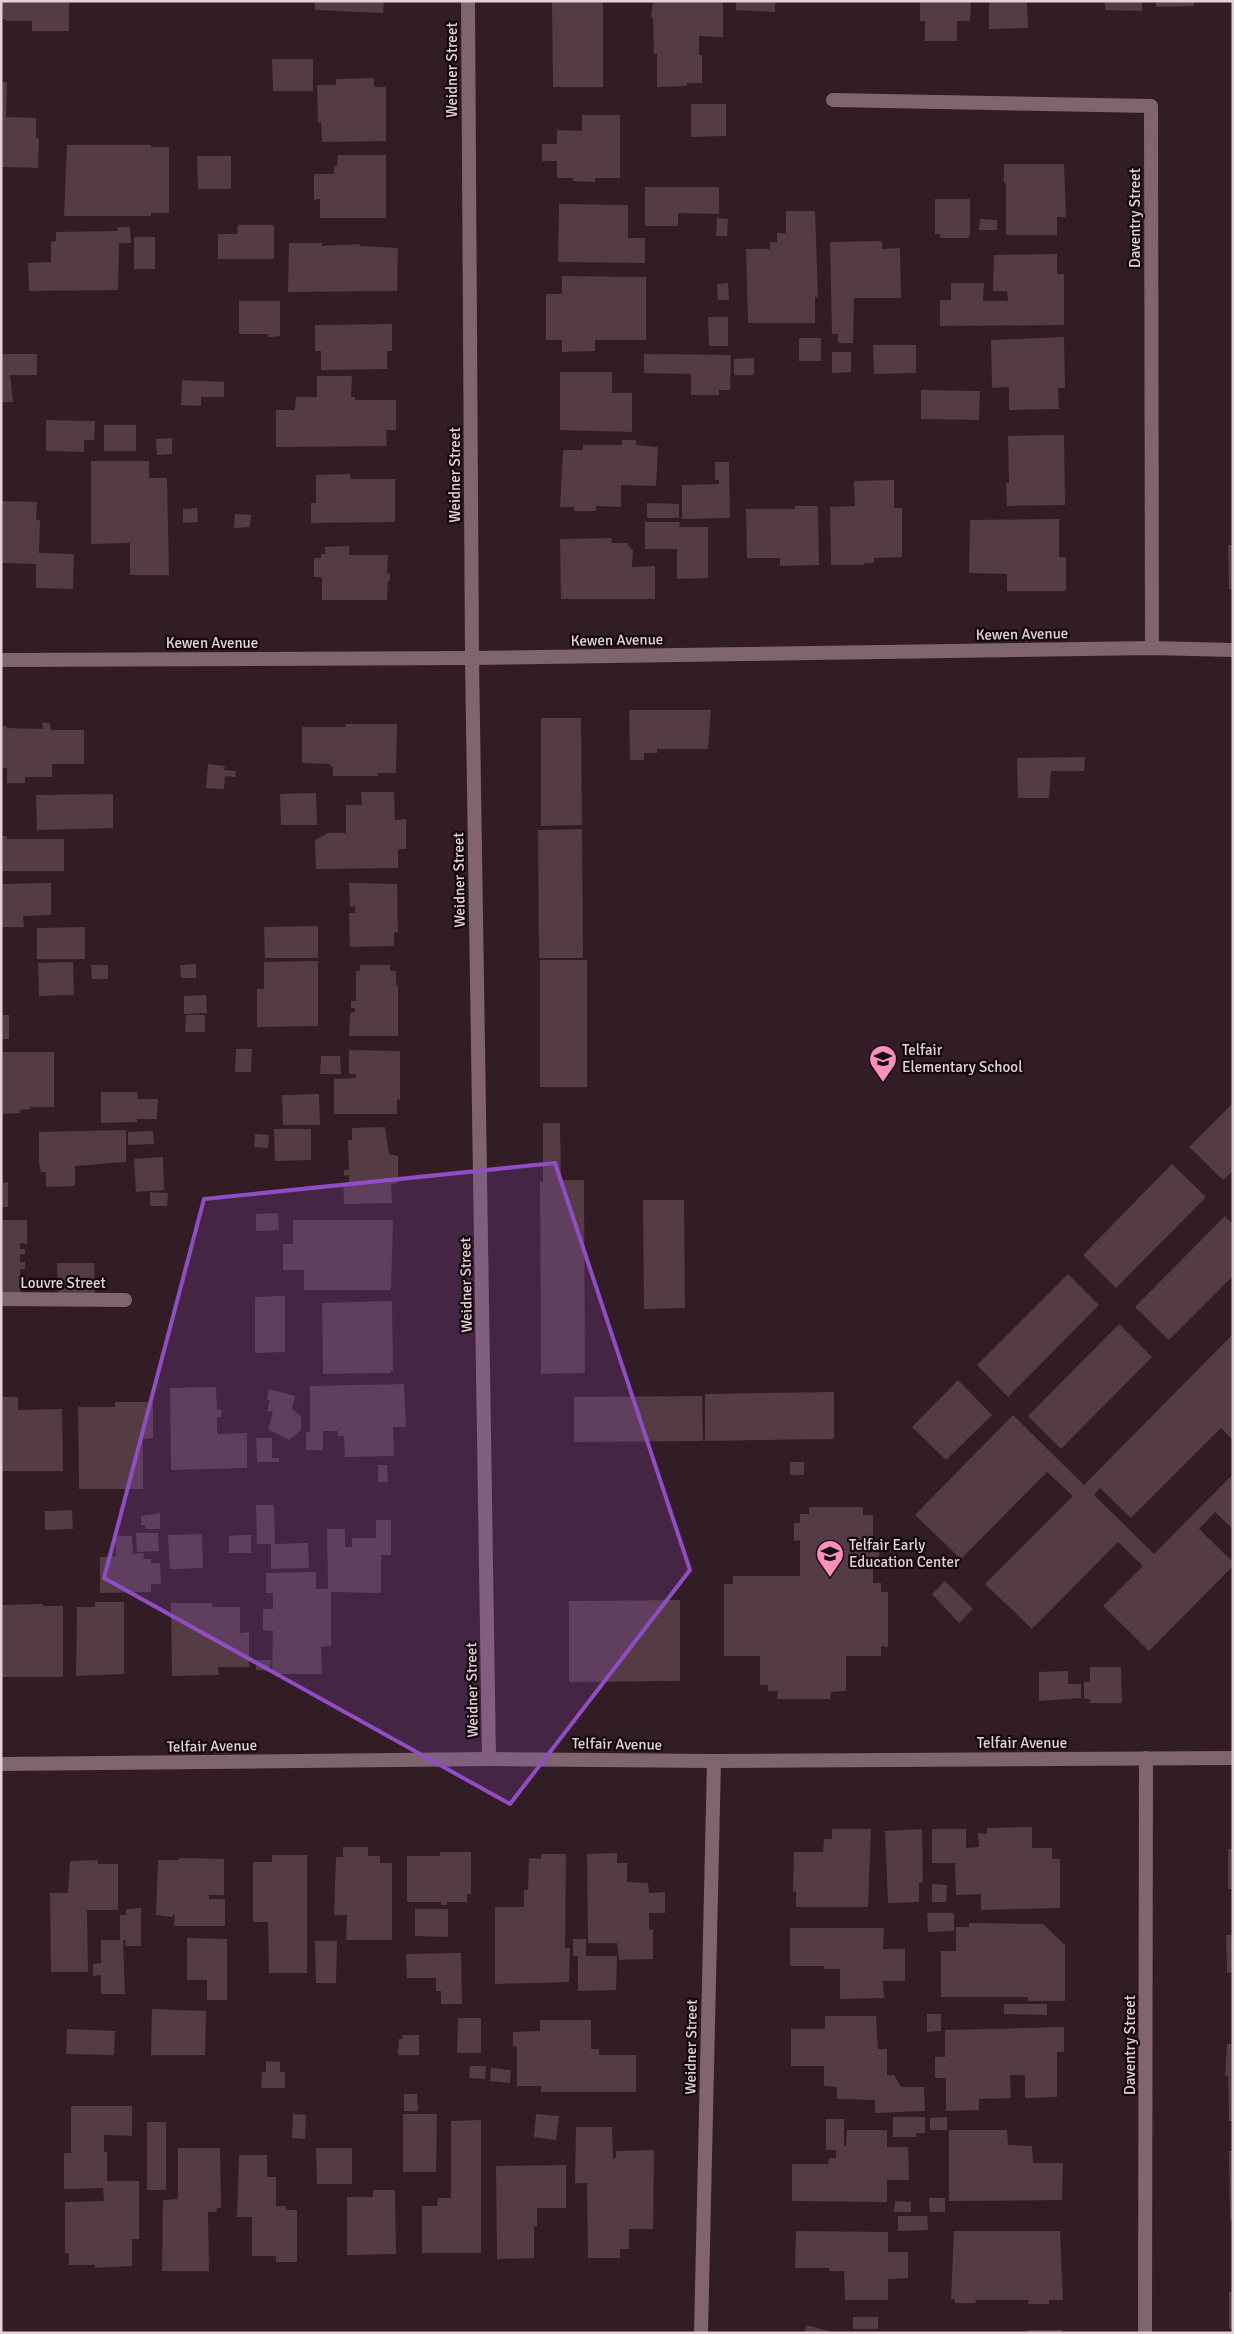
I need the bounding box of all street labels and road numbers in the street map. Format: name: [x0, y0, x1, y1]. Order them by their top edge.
street label: Weidner Street: [443, 22, 461, 118]
street label: Daventry Street: [1126, 168, 1144, 268]
street label: Weidner Street: [446, 427, 464, 523]
street label: Kewen Avenue: [976, 624, 1068, 644]
street label: Kewen Avenue: [571, 630, 663, 650]
street label: Kewen Avenue: [166, 634, 258, 652]
street label: Weidner Street: [449, 832, 469, 928]
street label: Weidner Street: [456, 1237, 476, 1333]
street label: Louvre Street: [20, 1274, 106, 1292]
street label: Weidner Street: [462, 1642, 482, 1738]
street label: Telfair Avenue: [572, 1734, 662, 1754]
street label: Telfair Avenue: [977, 1734, 1067, 1752]
street label: Telfair Avenue: [167, 1736, 257, 1756]
street label: Daventry Street: [1121, 1995, 1139, 2095]
street label: Weidner Street: [681, 1999, 701, 2095]

